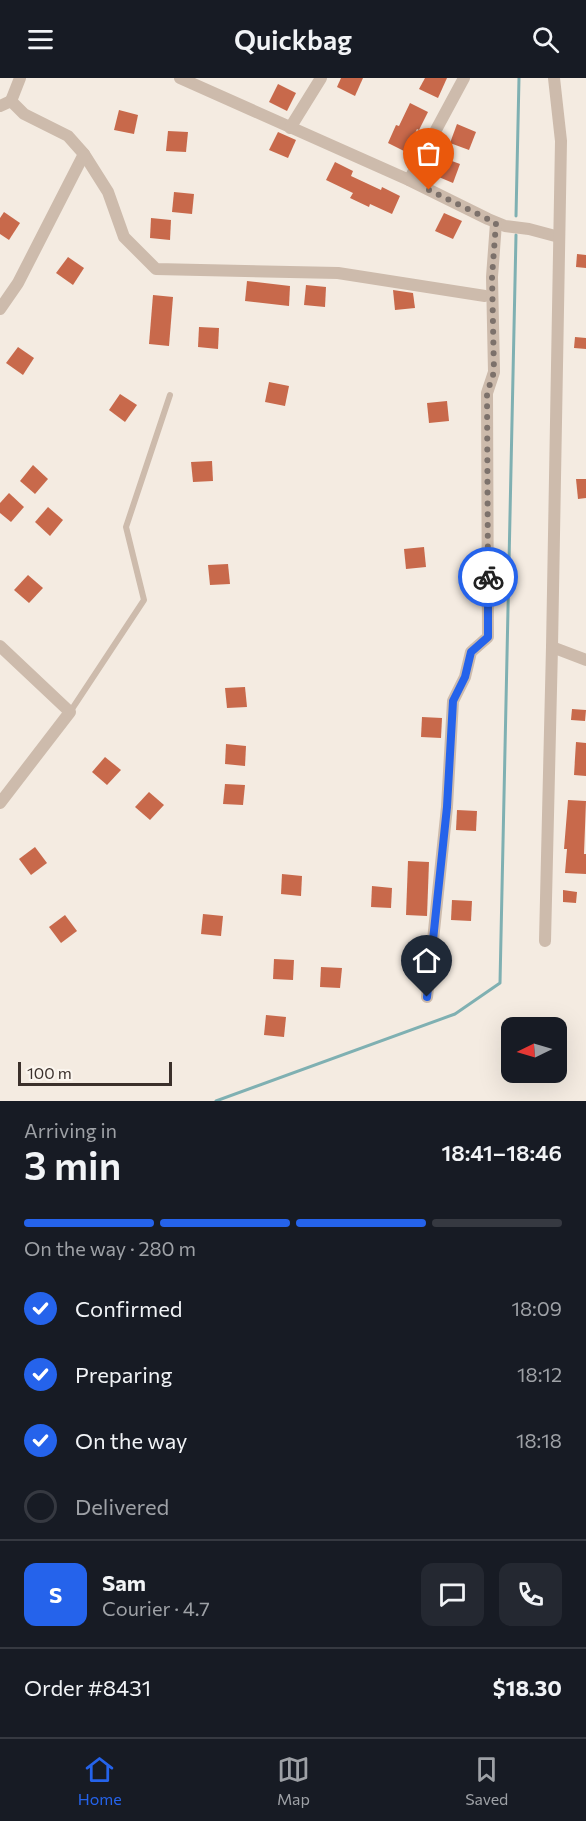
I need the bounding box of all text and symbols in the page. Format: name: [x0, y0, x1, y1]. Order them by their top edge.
icon: menu: [24, 23, 57, 56]
text: Quickbag: [234, 23, 352, 56]
icon: search: [529, 23, 562, 56]
pin: [403, 128, 454, 190]
icon: bag: [412, 137, 445, 170]
courier: [458, 547, 518, 607]
icon: bike: [472, 561, 505, 594]
pin: [401, 935, 452, 997]
icon: home: [410, 944, 443, 977]
north arrow: [501, 1017, 567, 1083]
map controls: [501, 1017, 567, 1083]
scale bar: [18, 1059, 172, 1086]
text: 100 m: [27, 1063, 72, 1082]
text: Arriving in: [24, 1118, 117, 1142]
text: 18:41–18:46: [441, 1139, 562, 1166]
text: 3 min: [24, 1140, 121, 1188]
text: On the way · 280 m: [24, 1236, 196, 1260]
icon: check: [24, 1292, 57, 1325]
text: Confirmed: [75, 1295, 182, 1322]
text: 18:09: [511, 1296, 562, 1320]
icon: check: [24, 1358, 57, 1391]
text: Preparing: [75, 1361, 172, 1388]
text: 18:12: [517, 1362, 562, 1386]
icon: check: [24, 1424, 57, 1457]
text: On the way: [75, 1427, 187, 1454]
text: 18:18: [516, 1428, 562, 1452]
text: Delivered: [75, 1493, 169, 1520]
button: chat: [421, 1563, 484, 1626]
button: phone: [499, 1563, 562, 1626]
text: Sam: [102, 1569, 146, 1596]
text: S: [49, 1581, 62, 1608]
text: Courier · 4.7: [102, 1596, 210, 1620]
text: Order #8431: [24, 1674, 151, 1701]
text: $18.30: [493, 1674, 562, 1701]
tab: Home: [78, 1753, 122, 1808]
tab: Map: [277, 1753, 310, 1808]
tab: Saved: [465, 1753, 508, 1808]

